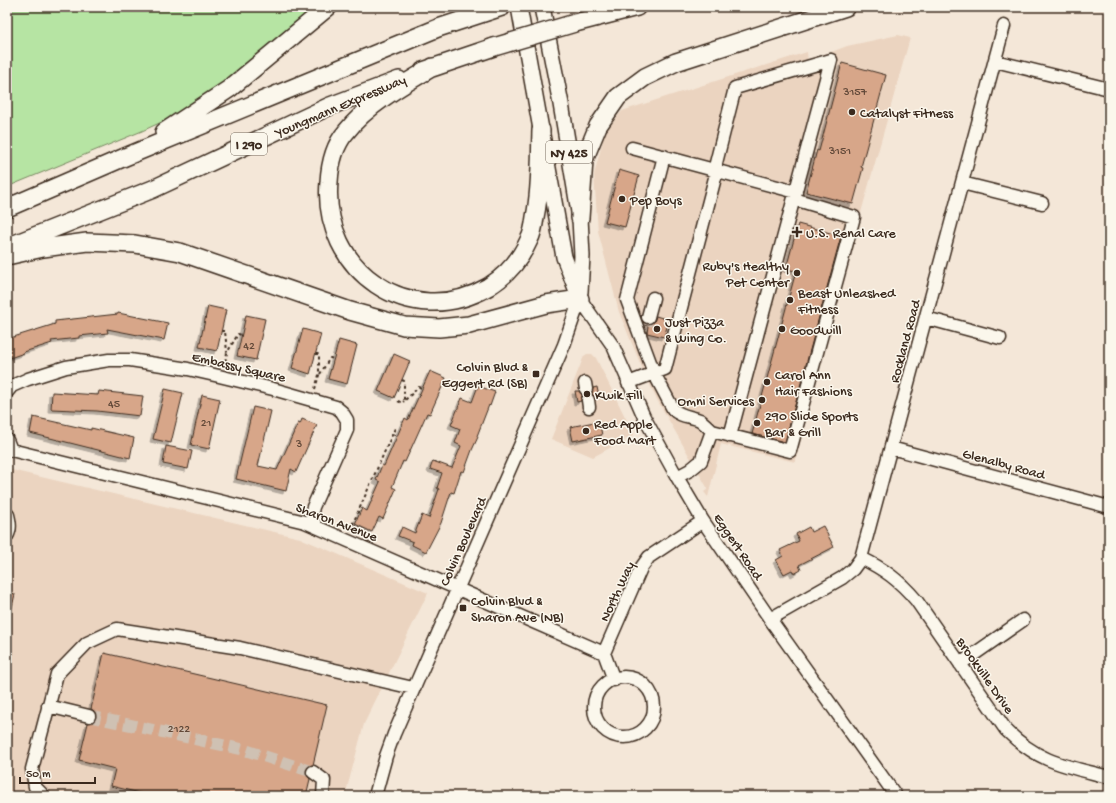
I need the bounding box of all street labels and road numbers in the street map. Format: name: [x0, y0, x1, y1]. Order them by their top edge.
street label: Youngmann Expressway: [271, 72, 409, 143]
road number: I 290: [231, 133, 267, 155]
road number: NY 425: [546, 141, 592, 163]
street label: Rockland Road: [887, 297, 926, 385]
street label: Embassy Square: [190, 349, 288, 388]
street label: Glenalby Road: [960, 446, 1048, 485]
street label: Colvin Boulevard: [437, 493, 492, 589]
street label: Sharon Avenue: [293, 500, 380, 547]
street label: Eggert Road: [709, 511, 766, 585]
street label: North Way: [597, 559, 640, 625]
street label: Brookville Drive: [951, 634, 1017, 719]

